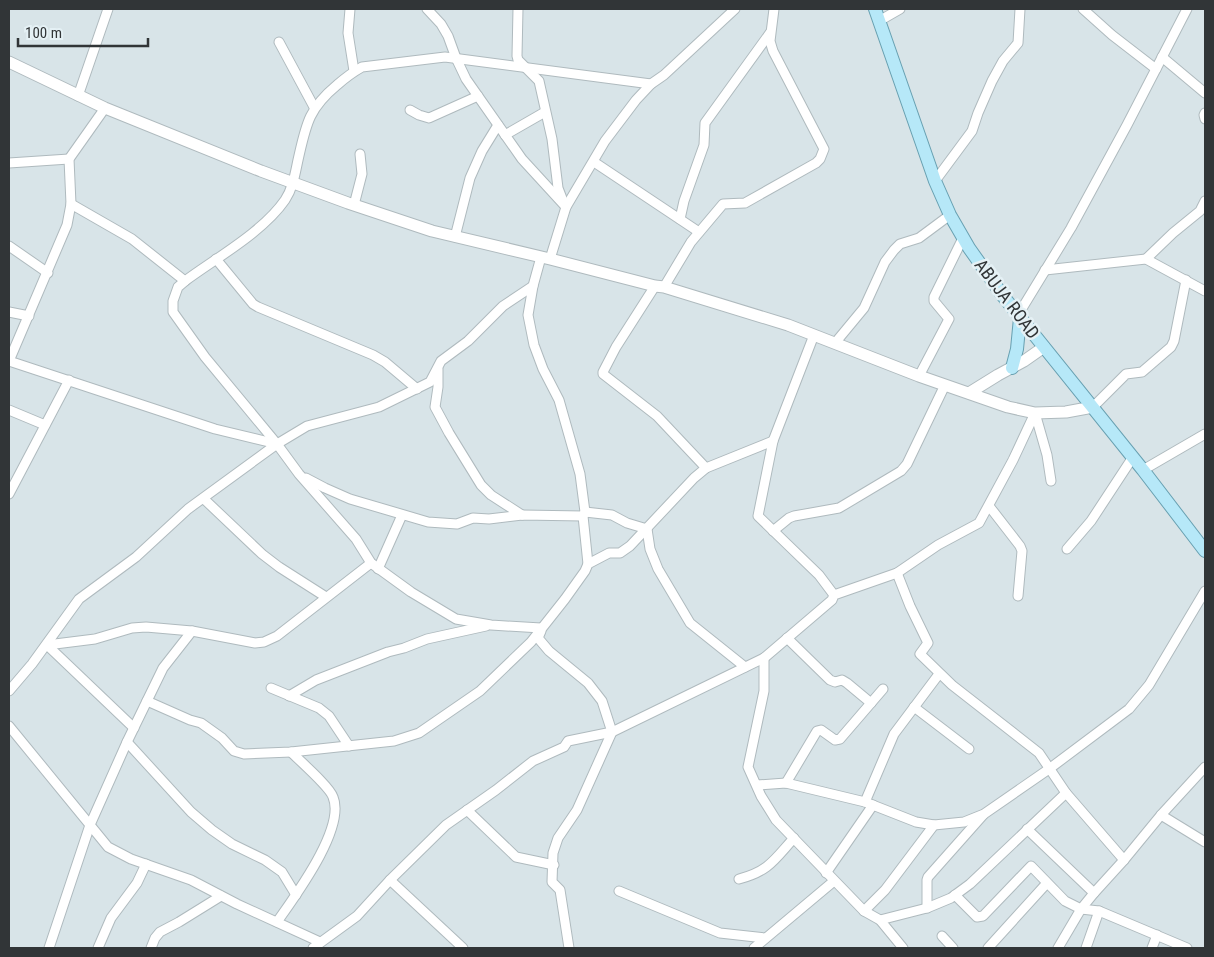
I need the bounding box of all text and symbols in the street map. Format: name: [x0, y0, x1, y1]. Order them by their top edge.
scale bar: [18, 15, 148, 47]
text: 100 m: [25, 24, 62, 42]
street label: ABUJA ROAD: [971, 255, 1044, 343]

